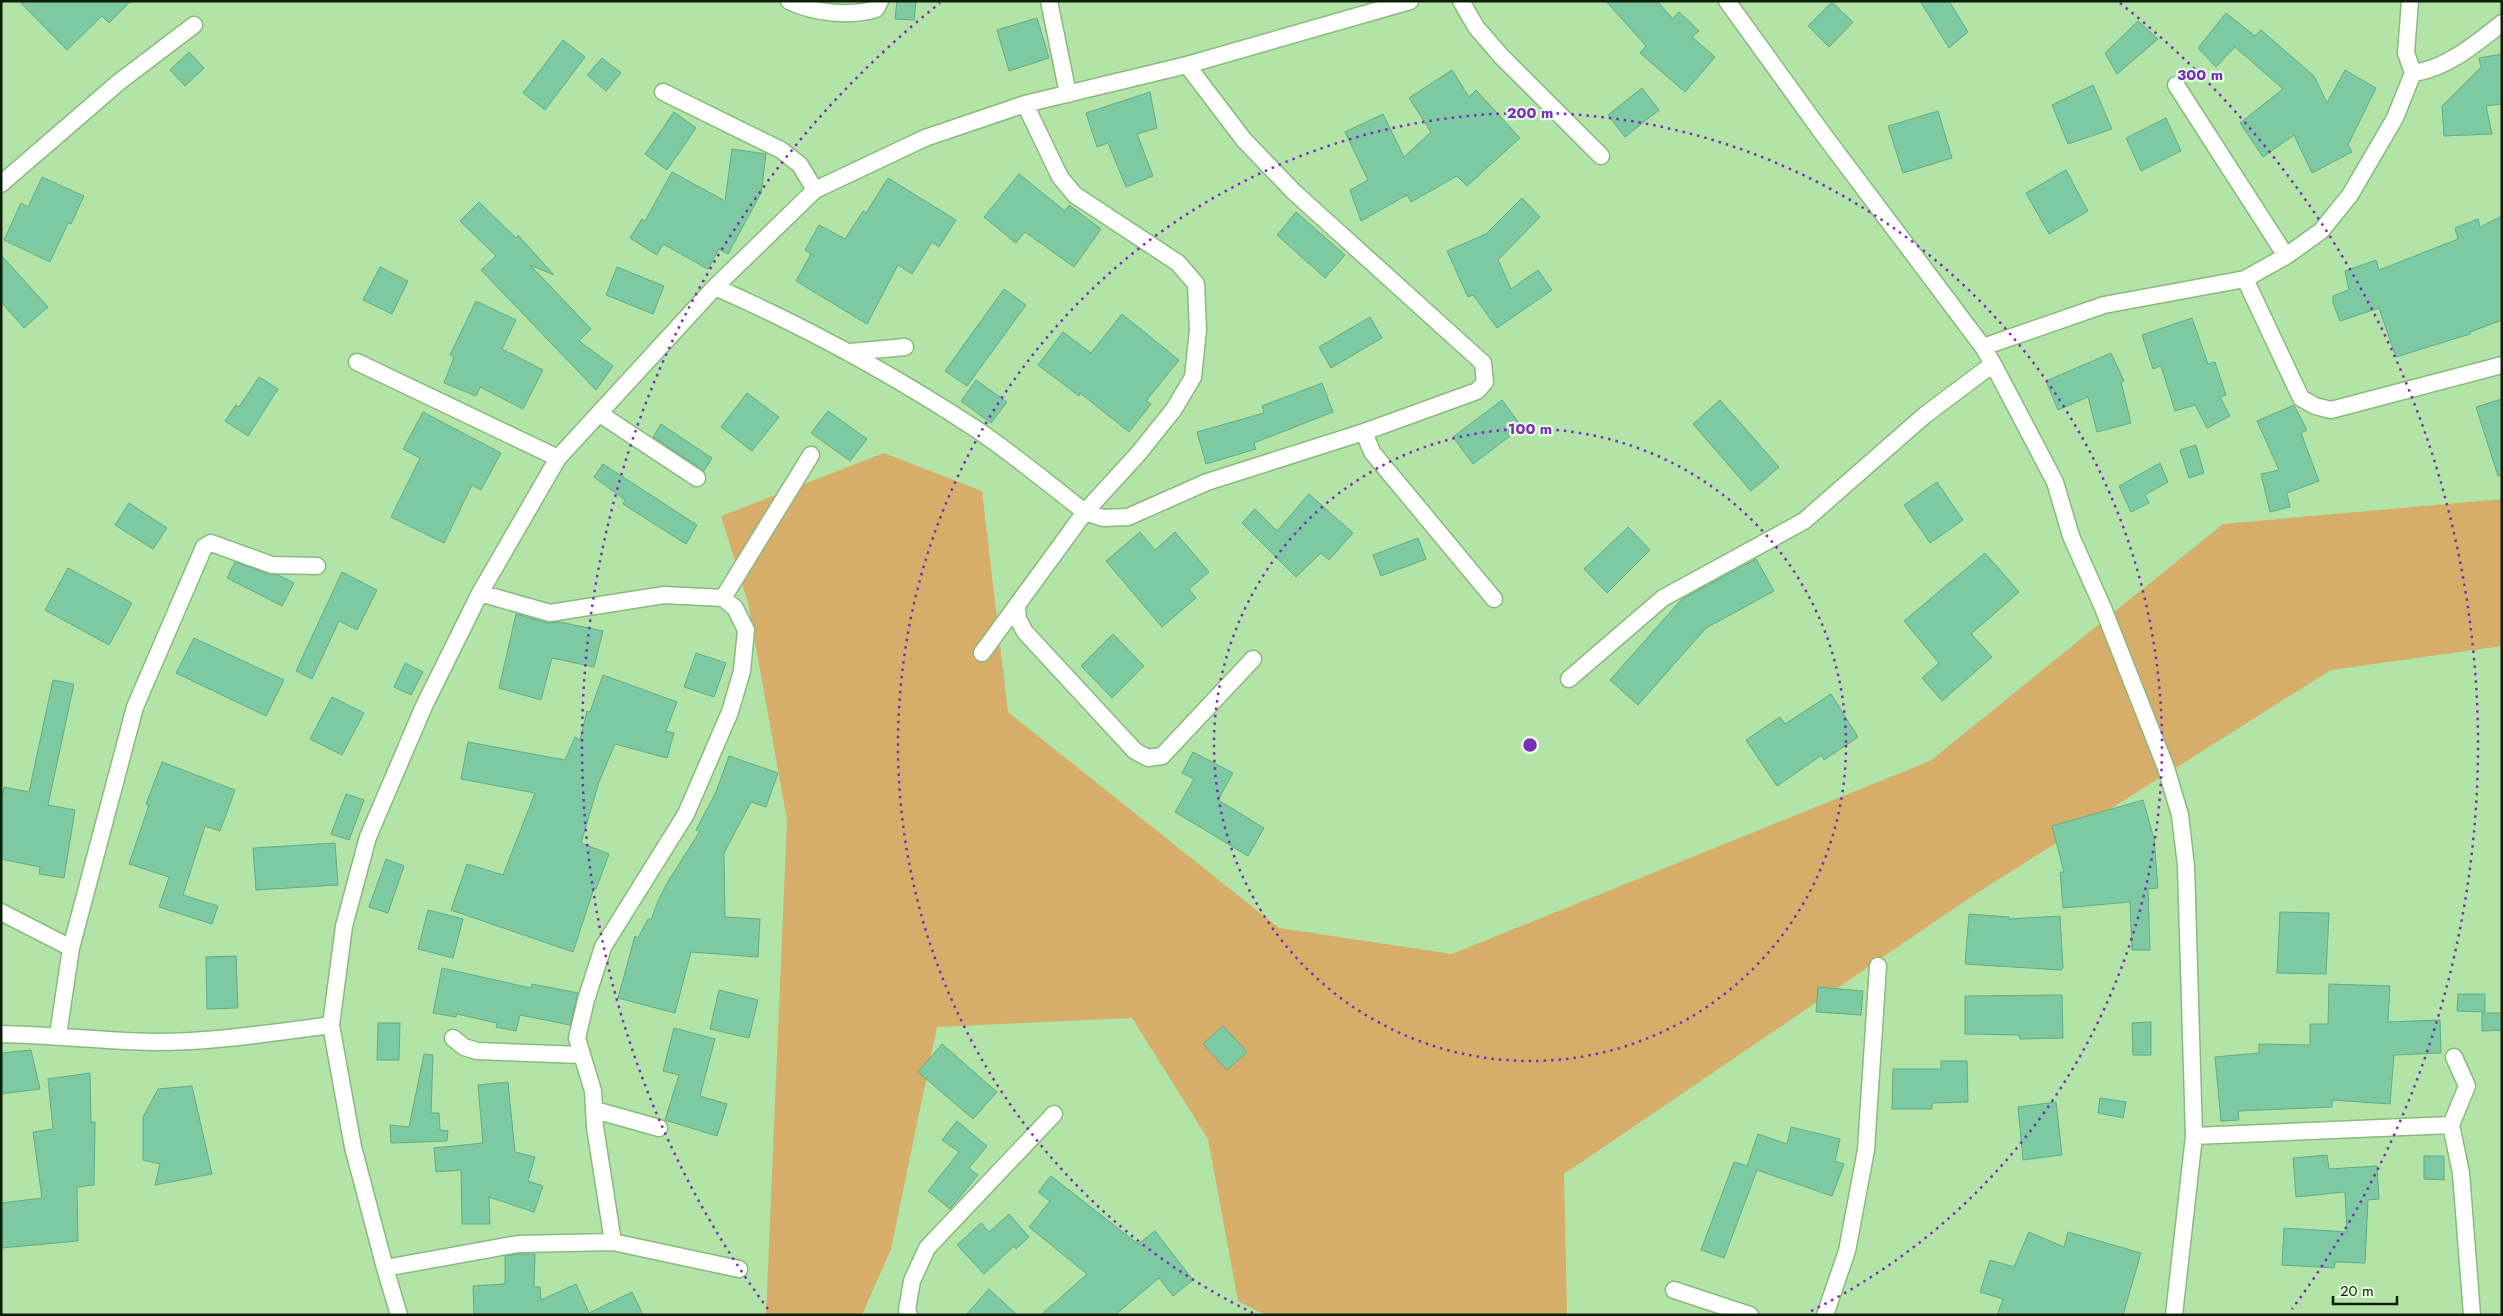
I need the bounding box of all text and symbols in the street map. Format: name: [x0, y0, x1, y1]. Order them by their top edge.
text: 300 m: [2177, 64, 2223, 86]
text: 200 m: [1507, 102, 1553, 124]
text: 100 m: [1508, 418, 1552, 440]
centre of rings: [1521, 736, 1539, 754]
scale bar: [2333, 1274, 2397, 1306]
text: 20 m: [2340, 1280, 2374, 1302]

